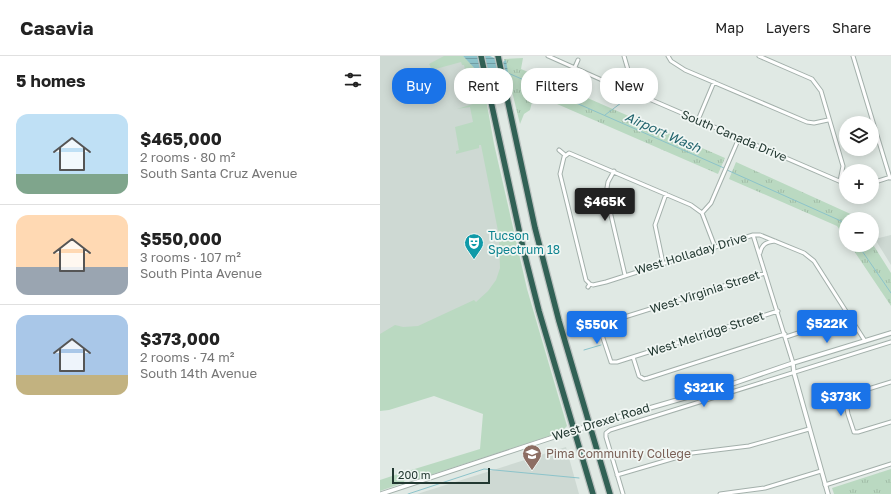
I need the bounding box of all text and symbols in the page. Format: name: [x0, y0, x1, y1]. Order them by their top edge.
text: Casavia: [20, 16, 94, 39]
text: Map: [715, 19, 744, 36]
text: Layers: [766, 19, 810, 36]
text: Share: [832, 19, 871, 36]
chip: Buy: [392, 68, 446, 104]
chip: Rent: [454, 68, 513, 104]
chip: Filters: [521, 68, 592, 104]
chip: New: [600, 68, 658, 104]
icon: filters: [342, 69, 364, 91]
text: 5 homes: [16, 70, 86, 91]
street label: South Canada Drive: [679, 106, 789, 165]
water label: Airport Wash: [623, 108, 704, 156]
map controls: [839, 116, 879, 252]
button: layers: [839, 116, 879, 156]
text: $465,000: [140, 128, 222, 149]
icon: home: [48, 130, 96, 178]
text: 2 rooms · 80 m²: [140, 149, 236, 165]
button: +: [839, 164, 879, 204]
text: South Santa Cruz Avenue: [140, 165, 297, 181]
pin: $465K: [577, 188, 633, 222]
text: $465K: [584, 193, 626, 209]
button: −: [839, 212, 879, 252]
text: $550,000: [140, 228, 222, 249]
place label: Tucson Spectrum 18: [488, 228, 560, 257]
street label: West Holladay Drive: [633, 229, 749, 278]
icon: home: [48, 231, 96, 279]
theatre icon: Tucson Spectrum 18: [463, 232, 485, 260]
text: 3 rooms · 107 m²: [140, 249, 241, 265]
text: South Pinta Avenue: [140, 265, 262, 281]
street label: West Virginia Street: [648, 267, 762, 316]
street label: West Melridge Street: [646, 308, 766, 359]
pin: $522K: [799, 310, 855, 344]
pin: $550K: [569, 311, 625, 345]
text: $522K: [806, 315, 848, 331]
text: $550K: [576, 316, 618, 332]
text: $373,000: [140, 328, 220, 349]
icon: home: [48, 331, 96, 379]
text: 2 rooms · 74 m²: [140, 349, 234, 365]
text: South 14th Avenue: [140, 365, 257, 381]
pin: $321K: [676, 374, 732, 408]
text: $321K: [684, 379, 724, 395]
pin: $373K: [813, 383, 869, 417]
text: $373K: [820, 388, 862, 404]
street label: West Drexel Road: [550, 400, 652, 444]
school or university icon: Pima Community College: [521, 443, 543, 471]
place label: Pima Community College: [546, 446, 691, 461]
scale bar: [392, 466, 490, 485]
text: 200 m: [398, 468, 431, 481]

